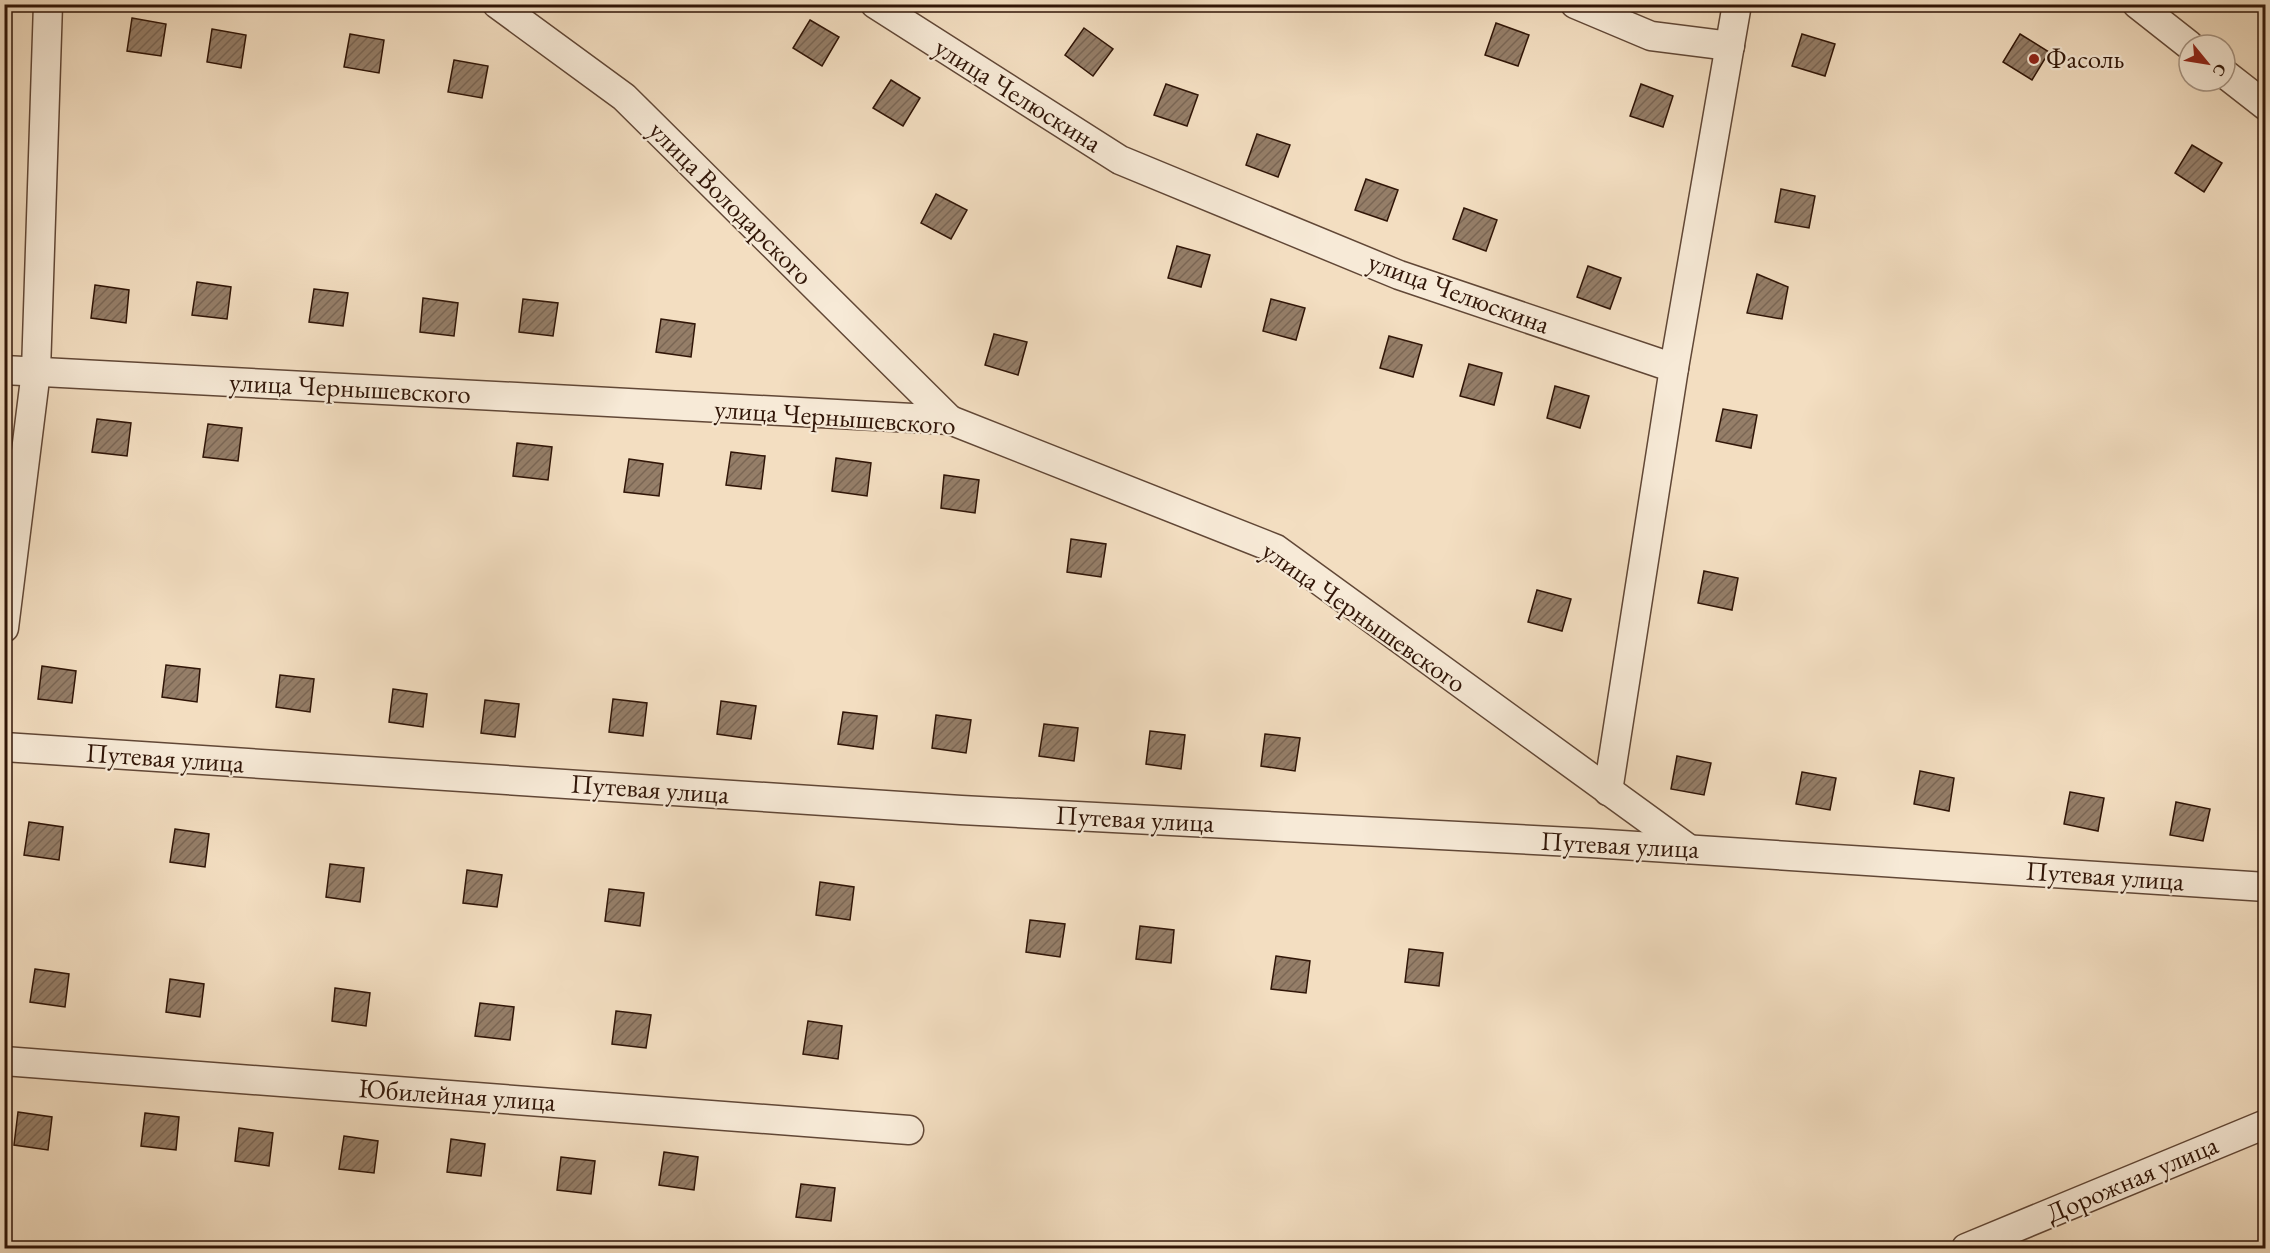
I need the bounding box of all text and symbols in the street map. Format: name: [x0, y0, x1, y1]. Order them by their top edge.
street label: улица Челюскина: [928, 29, 1109, 160]
north arrow: [2177, 33, 2237, 93]
place label: Фасоль: [2046, 41, 2125, 76]
marker: Фасоль: [2027, 52, 2041, 66]
text: С: [2208, 60, 2231, 80]
street label: улица Володарского: [642, 113, 821, 292]
street label: улица Челюскина: [1364, 243, 1555, 342]
street label: улица Чернышевского: [228, 364, 472, 411]
street label: улица Чернышевского: [713, 391, 957, 442]
street label: улица Чернышевского: [1255, 533, 1473, 700]
street label: Путевая улица: [85, 735, 246, 781]
street label: Путевая улица: [570, 766, 731, 812]
street label: Путевая улица: [1055, 797, 1215, 840]
street label: Путевая улица: [1540, 823, 1700, 866]
street label: Путевая улица: [2025, 853, 2186, 899]
street label: Юбилейная улица: [357, 1070, 557, 1119]
street label: Дорожная улица: [2041, 1127, 2223, 1230]

